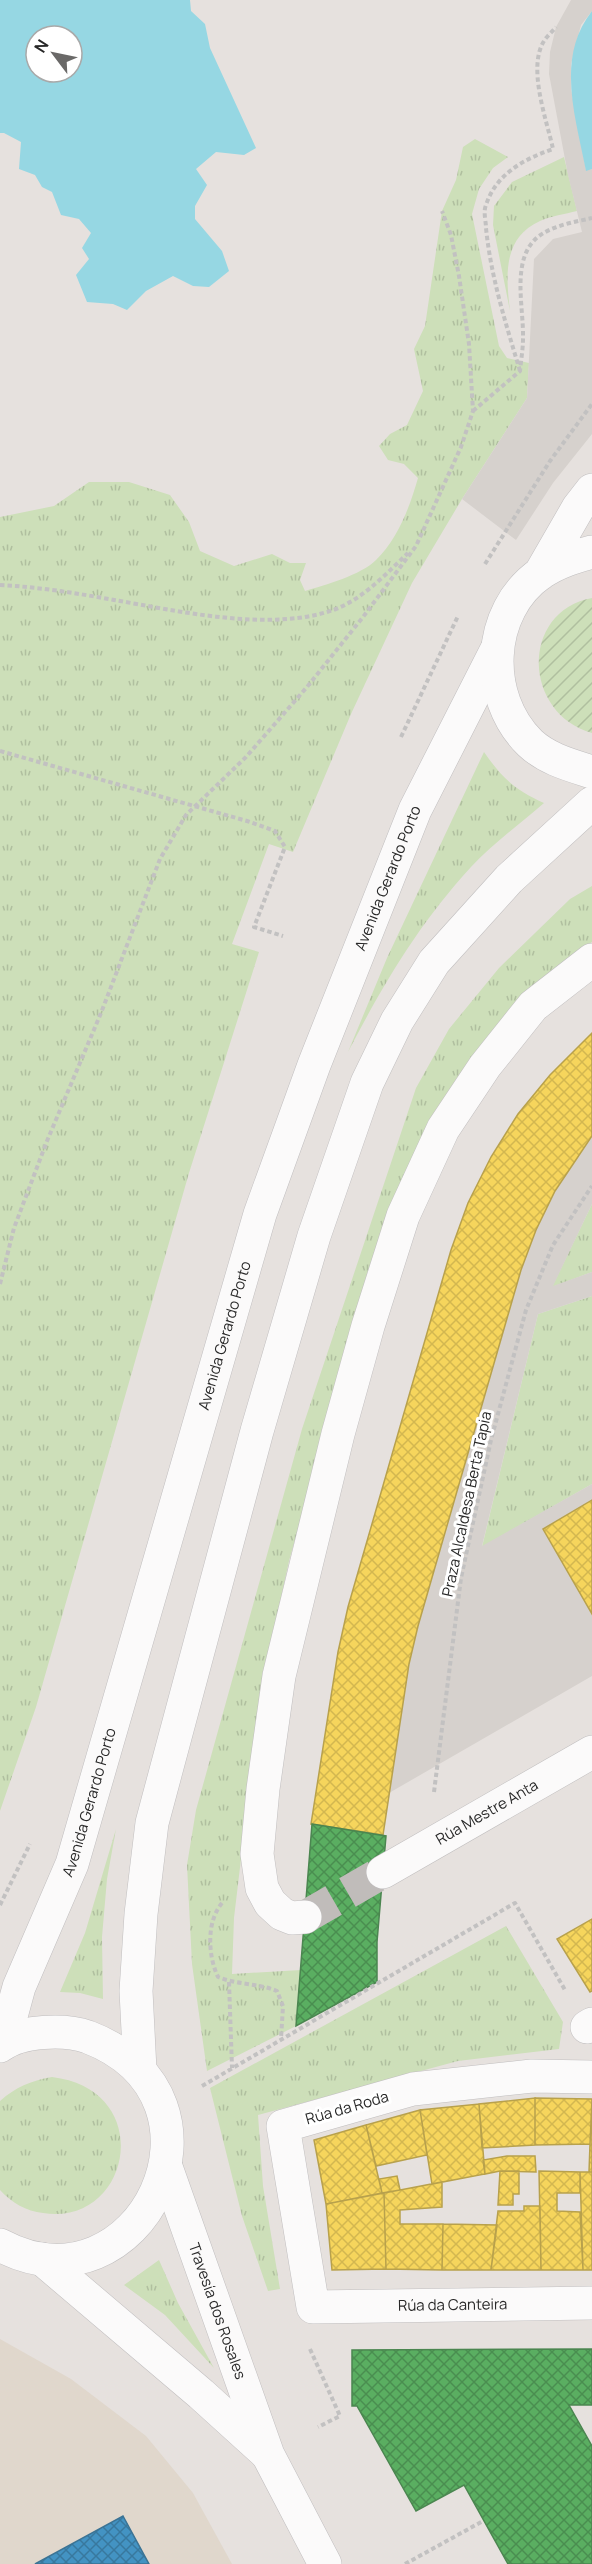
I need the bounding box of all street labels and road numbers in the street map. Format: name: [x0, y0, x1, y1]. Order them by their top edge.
street label: Avenida Gerardo Porto: [349, 802, 426, 954]
street label: Avenida Gerardo Porto: [193, 1258, 256, 1412]
street label: Praza Alcaldesa Berta Tapia: [437, 1409, 496, 1598]
street label: Avenida Gerardo Porto: [57, 1725, 121, 1880]
street label: Rúa Mestre Anta: [432, 1774, 542, 1850]
street label: Rúa da Roda: [303, 2086, 391, 2129]
street label: Travesía dos Rosales: [184, 2240, 251, 2382]
street label: Rúa da Canteira: [398, 2293, 507, 2316]

